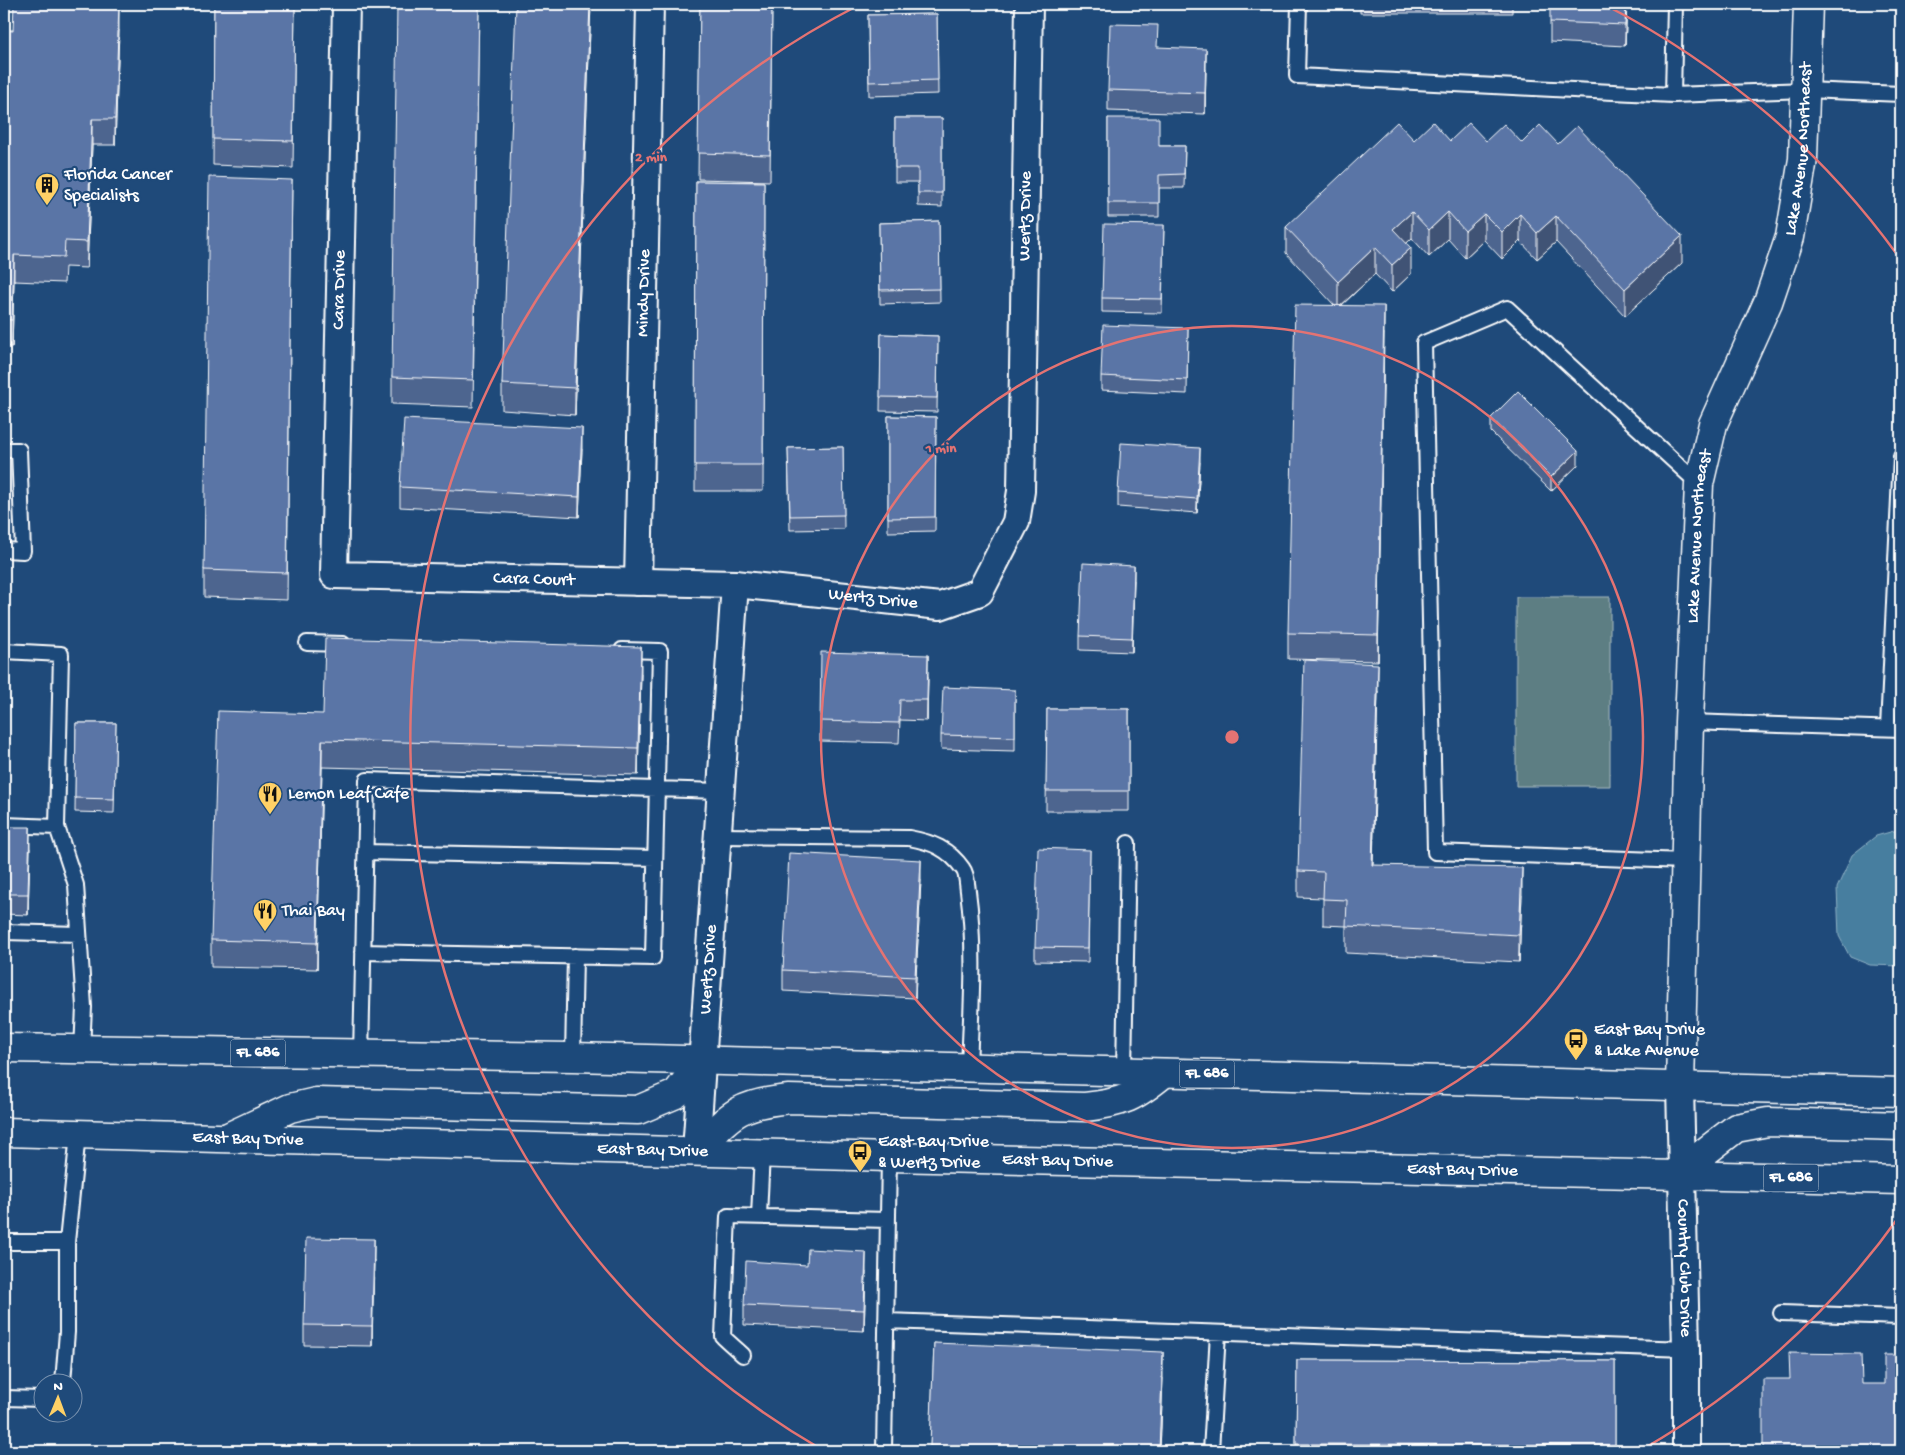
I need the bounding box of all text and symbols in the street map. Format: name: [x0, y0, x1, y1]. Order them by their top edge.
street label: Lake Avenue Northeast: [1780, 60, 1817, 237]
text: 2 min: [635, 149, 668, 167]
place label: Florida Cancer Specialists: [63, 165, 173, 207]
street label: Wertz Drive: [1014, 170, 1037, 261]
building icon: Florida Cancer Specialists: [34, 172, 60, 206]
street label: Mindy Drive: [633, 248, 655, 337]
street label: Cara Drive: [329, 249, 351, 330]
text: 1 min: [925, 440, 957, 458]
street label: Lake Avenue Northeast: [1683, 446, 1718, 624]
street label: Cara Court: [493, 568, 577, 591]
street label: Wertz Drive: [827, 584, 919, 614]
centre of rings: [1223, 728, 1241, 746]
restaurant icon: Lemon Leaf Cafe: [257, 781, 283, 815]
place label: Lemon Leaf Cafe: [288, 784, 410, 805]
restaurant icon: Thai Bay: [252, 898, 278, 932]
place label: Thai Bay: [281, 901, 345, 922]
street label: Wertz Drive: [695, 923, 722, 1015]
place label: East Bay Drive & Lake Avenue: [1594, 1020, 1706, 1062]
bus stop icon: East Bay Drive & Lake Avenue: [1563, 1027, 1589, 1061]
road number: FL 686: [230, 1040, 286, 1066]
road number: FL 686: [1180, 1060, 1234, 1088]
street label: East Bay Drive: [192, 1127, 304, 1151]
place label: East Bay Drive & Wertz Drive: [878, 1132, 990, 1174]
street label: East Bay Drive: [597, 1138, 709, 1162]
bus stop icon: East Bay Drive & Wertz Drive: [847, 1139, 873, 1173]
street label: East Bay Drive: [1002, 1149, 1114, 1173]
street label: East Bay Drive: [1407, 1158, 1519, 1182]
road number: FL 686: [1764, 1164, 1818, 1192]
street label: Country Club Drive: [1672, 1199, 1696, 1338]
north arrow: [32, 1372, 82, 1422]
text: N: [53, 1379, 63, 1396]

